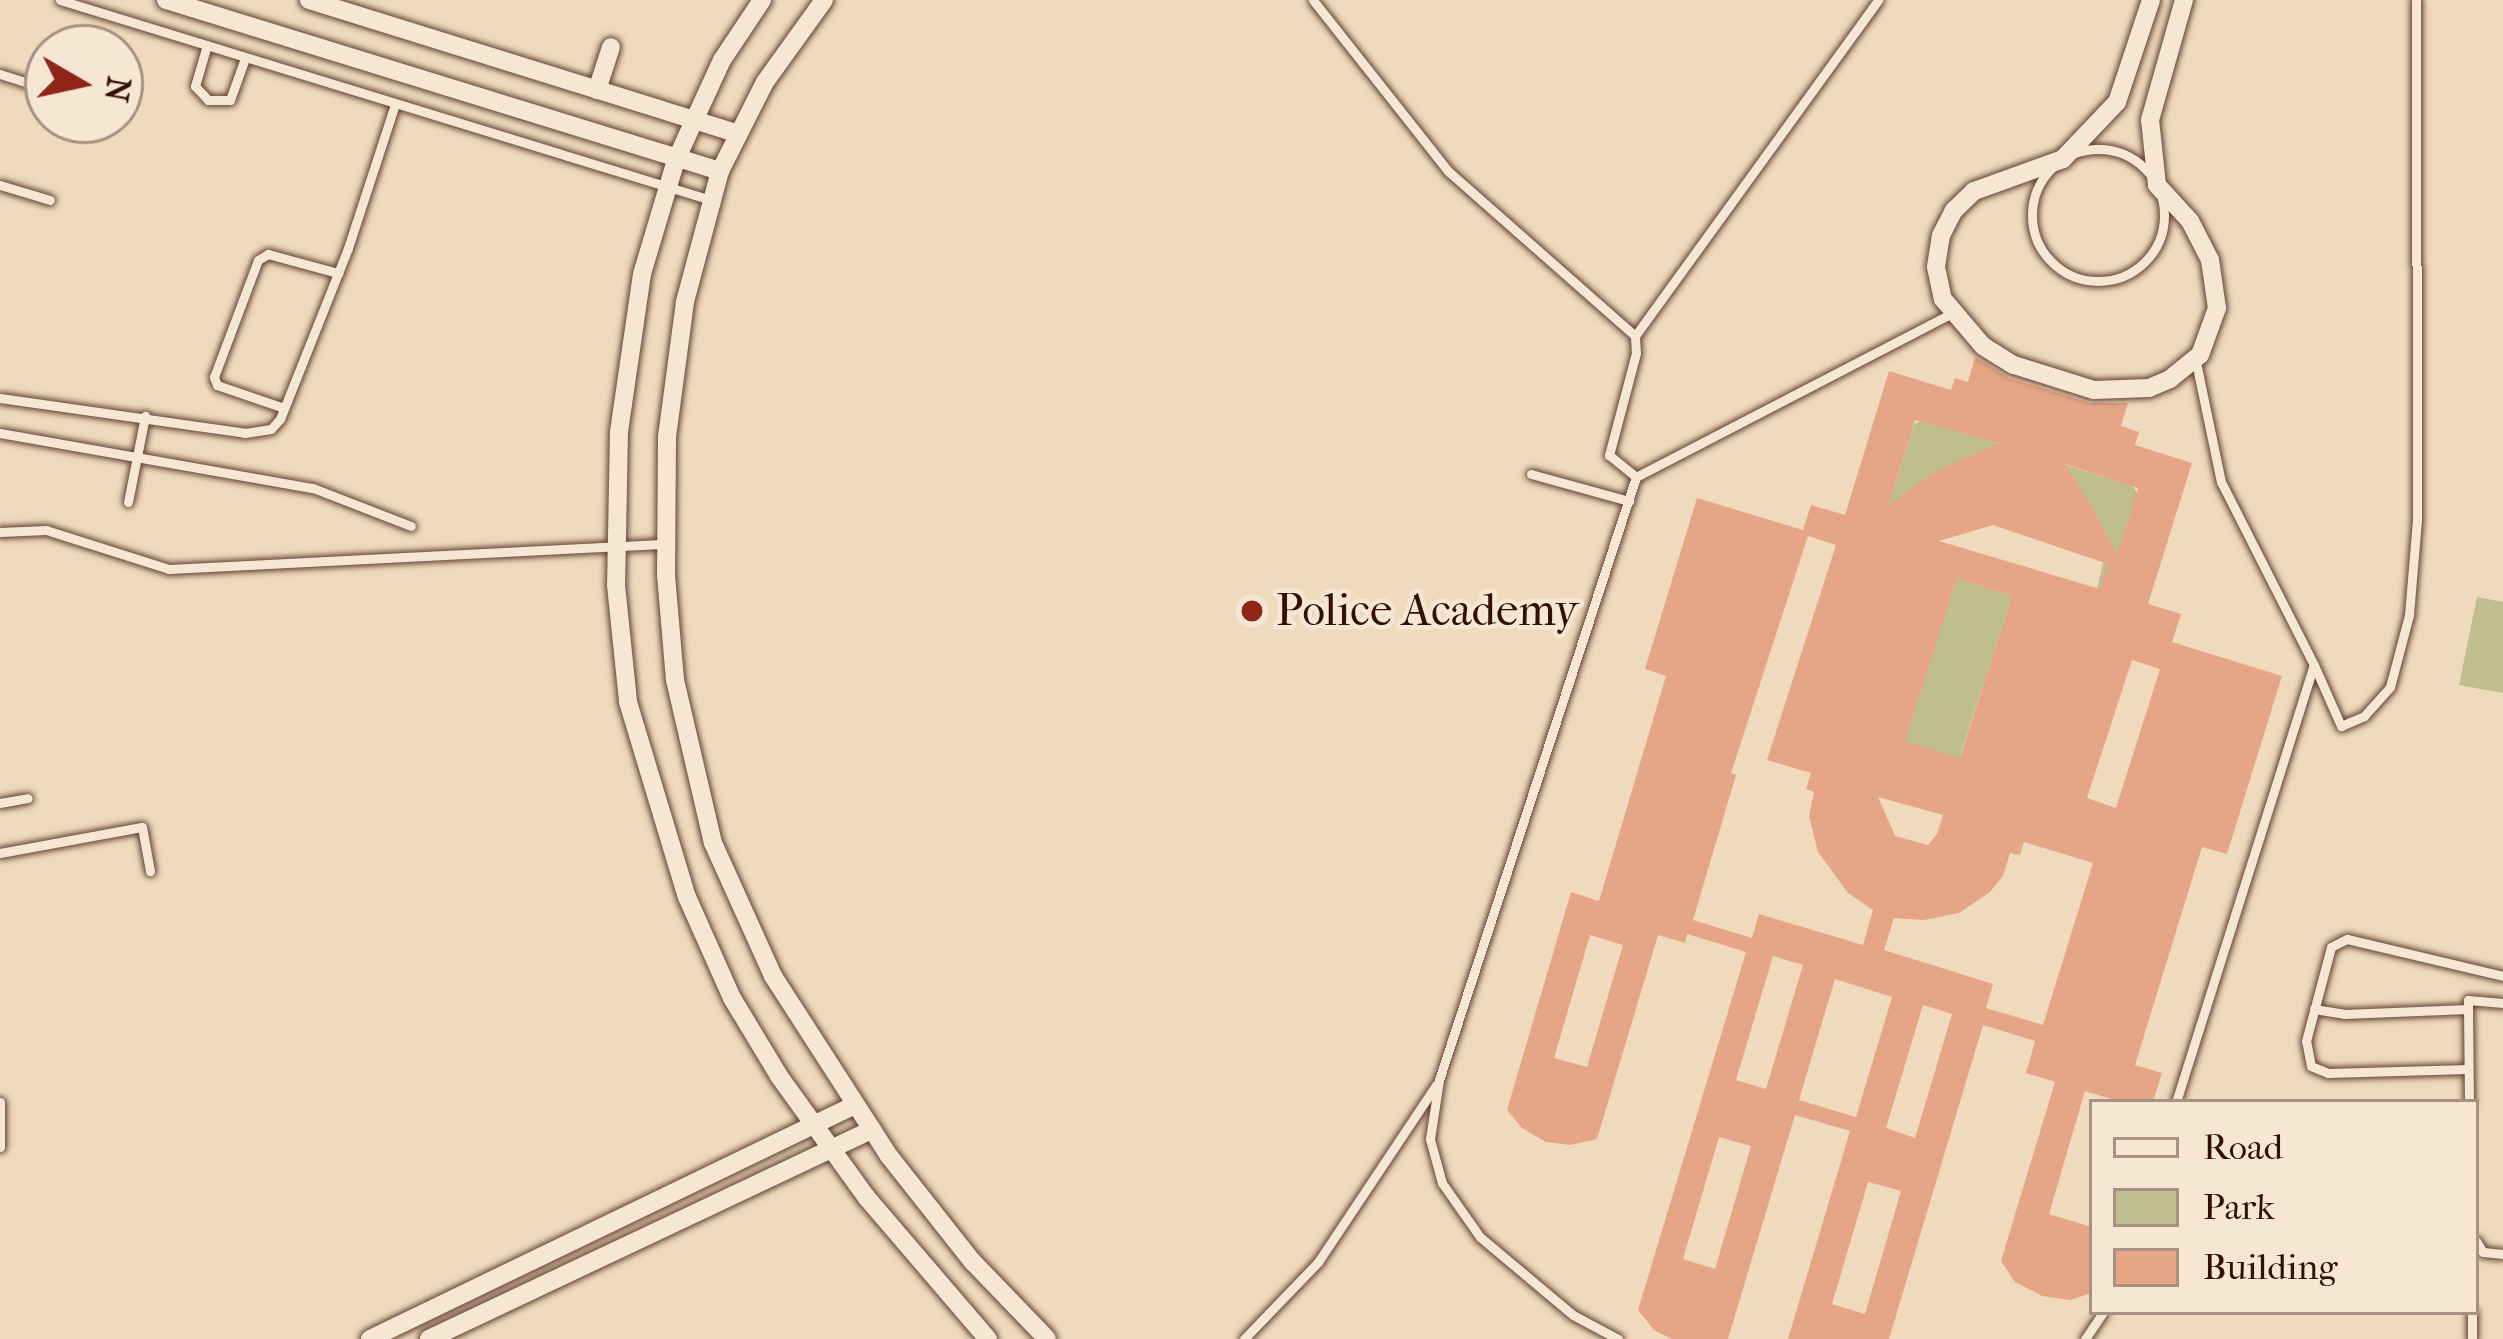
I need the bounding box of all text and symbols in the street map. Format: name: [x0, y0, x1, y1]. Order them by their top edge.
north arrow: [24, 24, 144, 144]
text: N: [96, 74, 138, 105]
place label: Police Academy: [1276, 584, 1578, 638]
marker: Police Academy: [1239, 598, 1265, 624]
legend: [2089, 1099, 2479, 1315]
text: Road: [2203, 1126, 2283, 1168]
text: Park: [2203, 1186, 2275, 1228]
text: Building: [2203, 1246, 2338, 1288]

